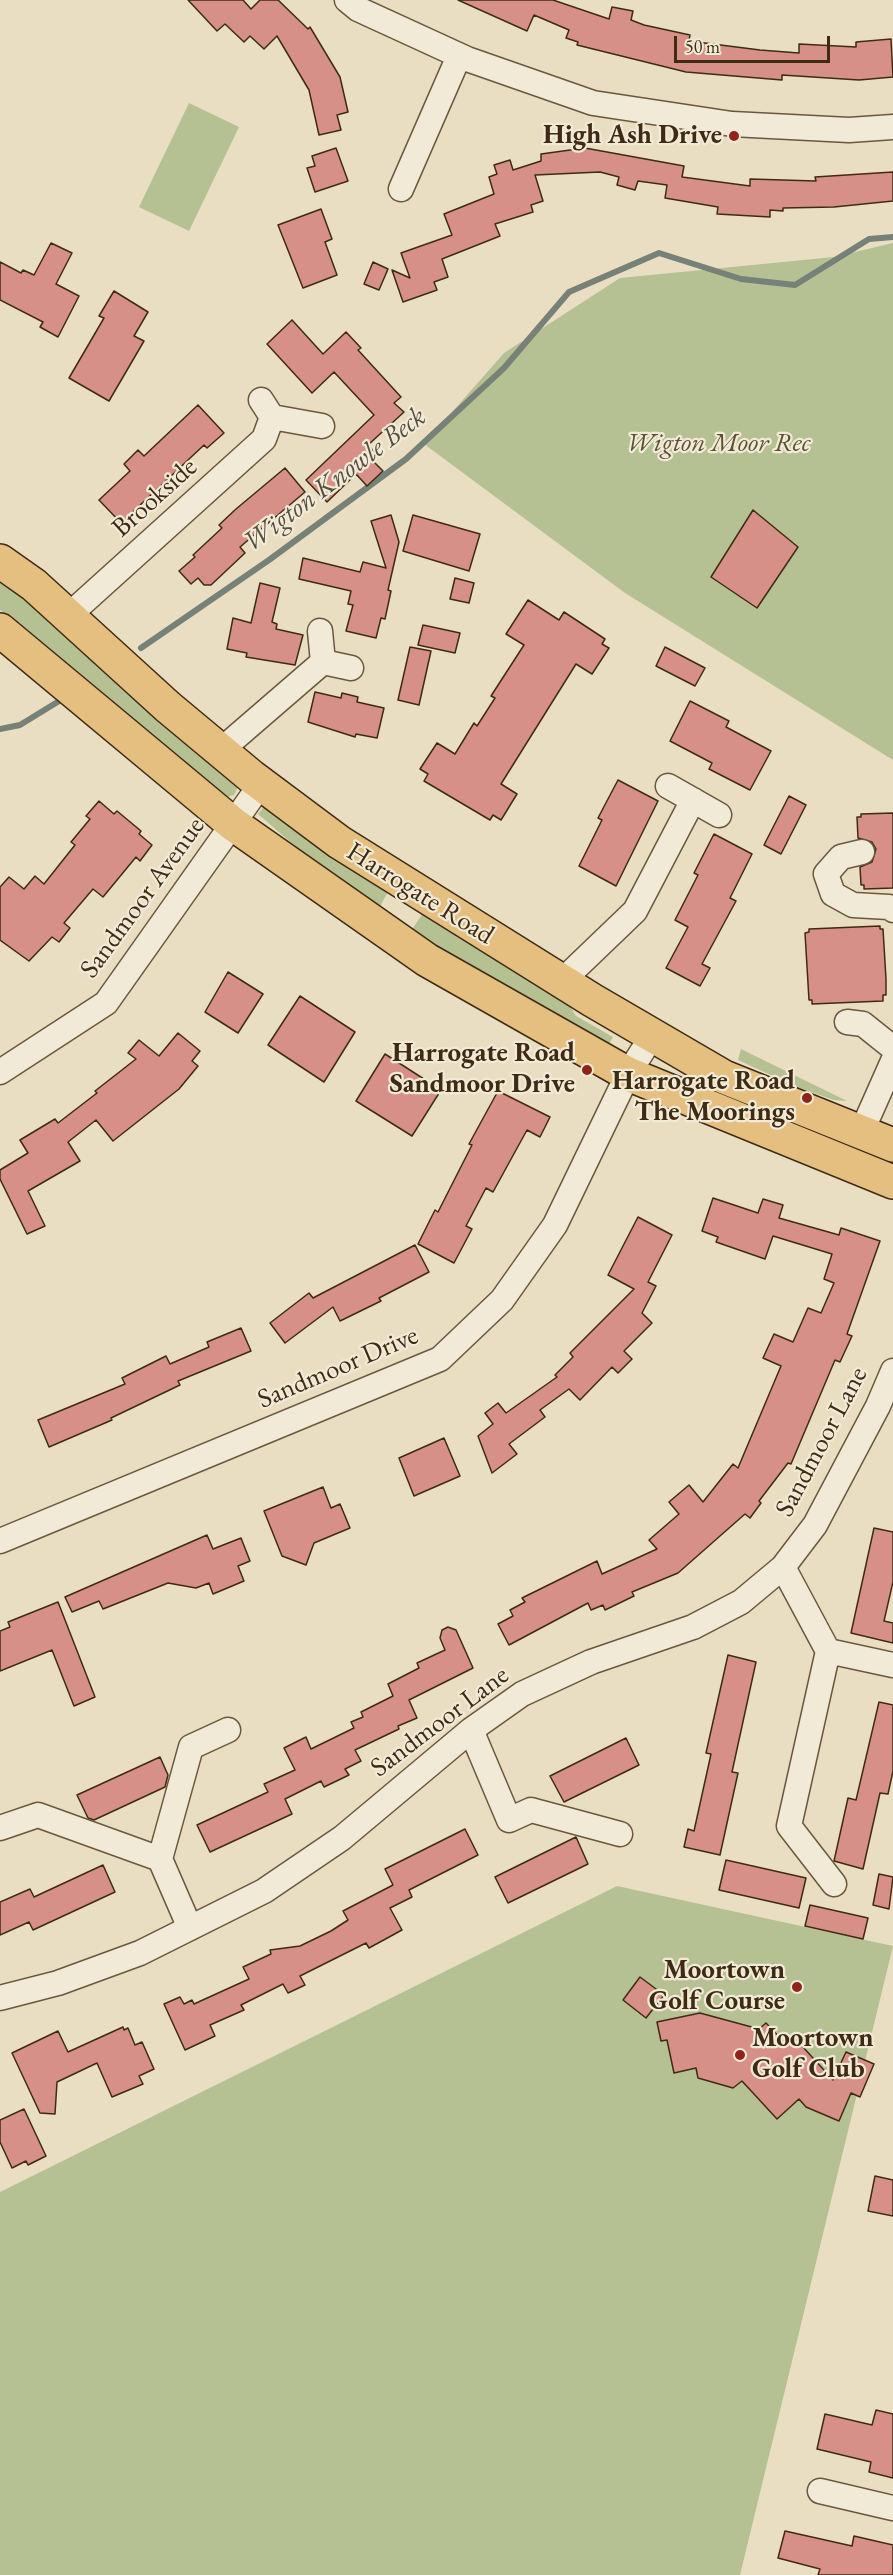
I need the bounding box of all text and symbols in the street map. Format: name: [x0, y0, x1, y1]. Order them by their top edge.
scale bar: [677, 24, 833, 62]
text: 50 m: [685, 35, 720, 58]
place label: High Ash Drive: [543, 120, 722, 152]
marker: High Ash Drive: [727, 129, 741, 143]
water label: Wigton Knowle Beck: [237, 400, 433, 560]
park label: Wigton Moor Rec: [626, 428, 810, 460]
street label: Brookside: [106, 451, 204, 545]
street label: Sandmoor Avenue: [74, 811, 212, 985]
street label: Harrogate Road: [340, 836, 500, 952]
place label: Harrogate Road Sandmoor Drive: [389, 1038, 575, 1101]
marker: Harrogate Road Sandmoor Drive: [580, 1063, 594, 1077]
place label: Harrogate Road The Moorings: [612, 1066, 795, 1129]
marker: Harrogate Road The Moorings: [800, 1091, 814, 1105]
street label: Sandmoor Drive: [253, 1320, 423, 1416]
street label: Sandmoor Lane: [769, 1362, 875, 1522]
street label: Sandmoor Lane: [364, 1659, 516, 1785]
place label: Moortown Golf Course: [649, 1955, 785, 2018]
marker: Moortown Golf Course: [790, 1980, 804, 1994]
place label: Moortown Golf Club: [752, 2023, 873, 2086]
marker: Moortown Golf Club: [733, 2048, 747, 2062]

